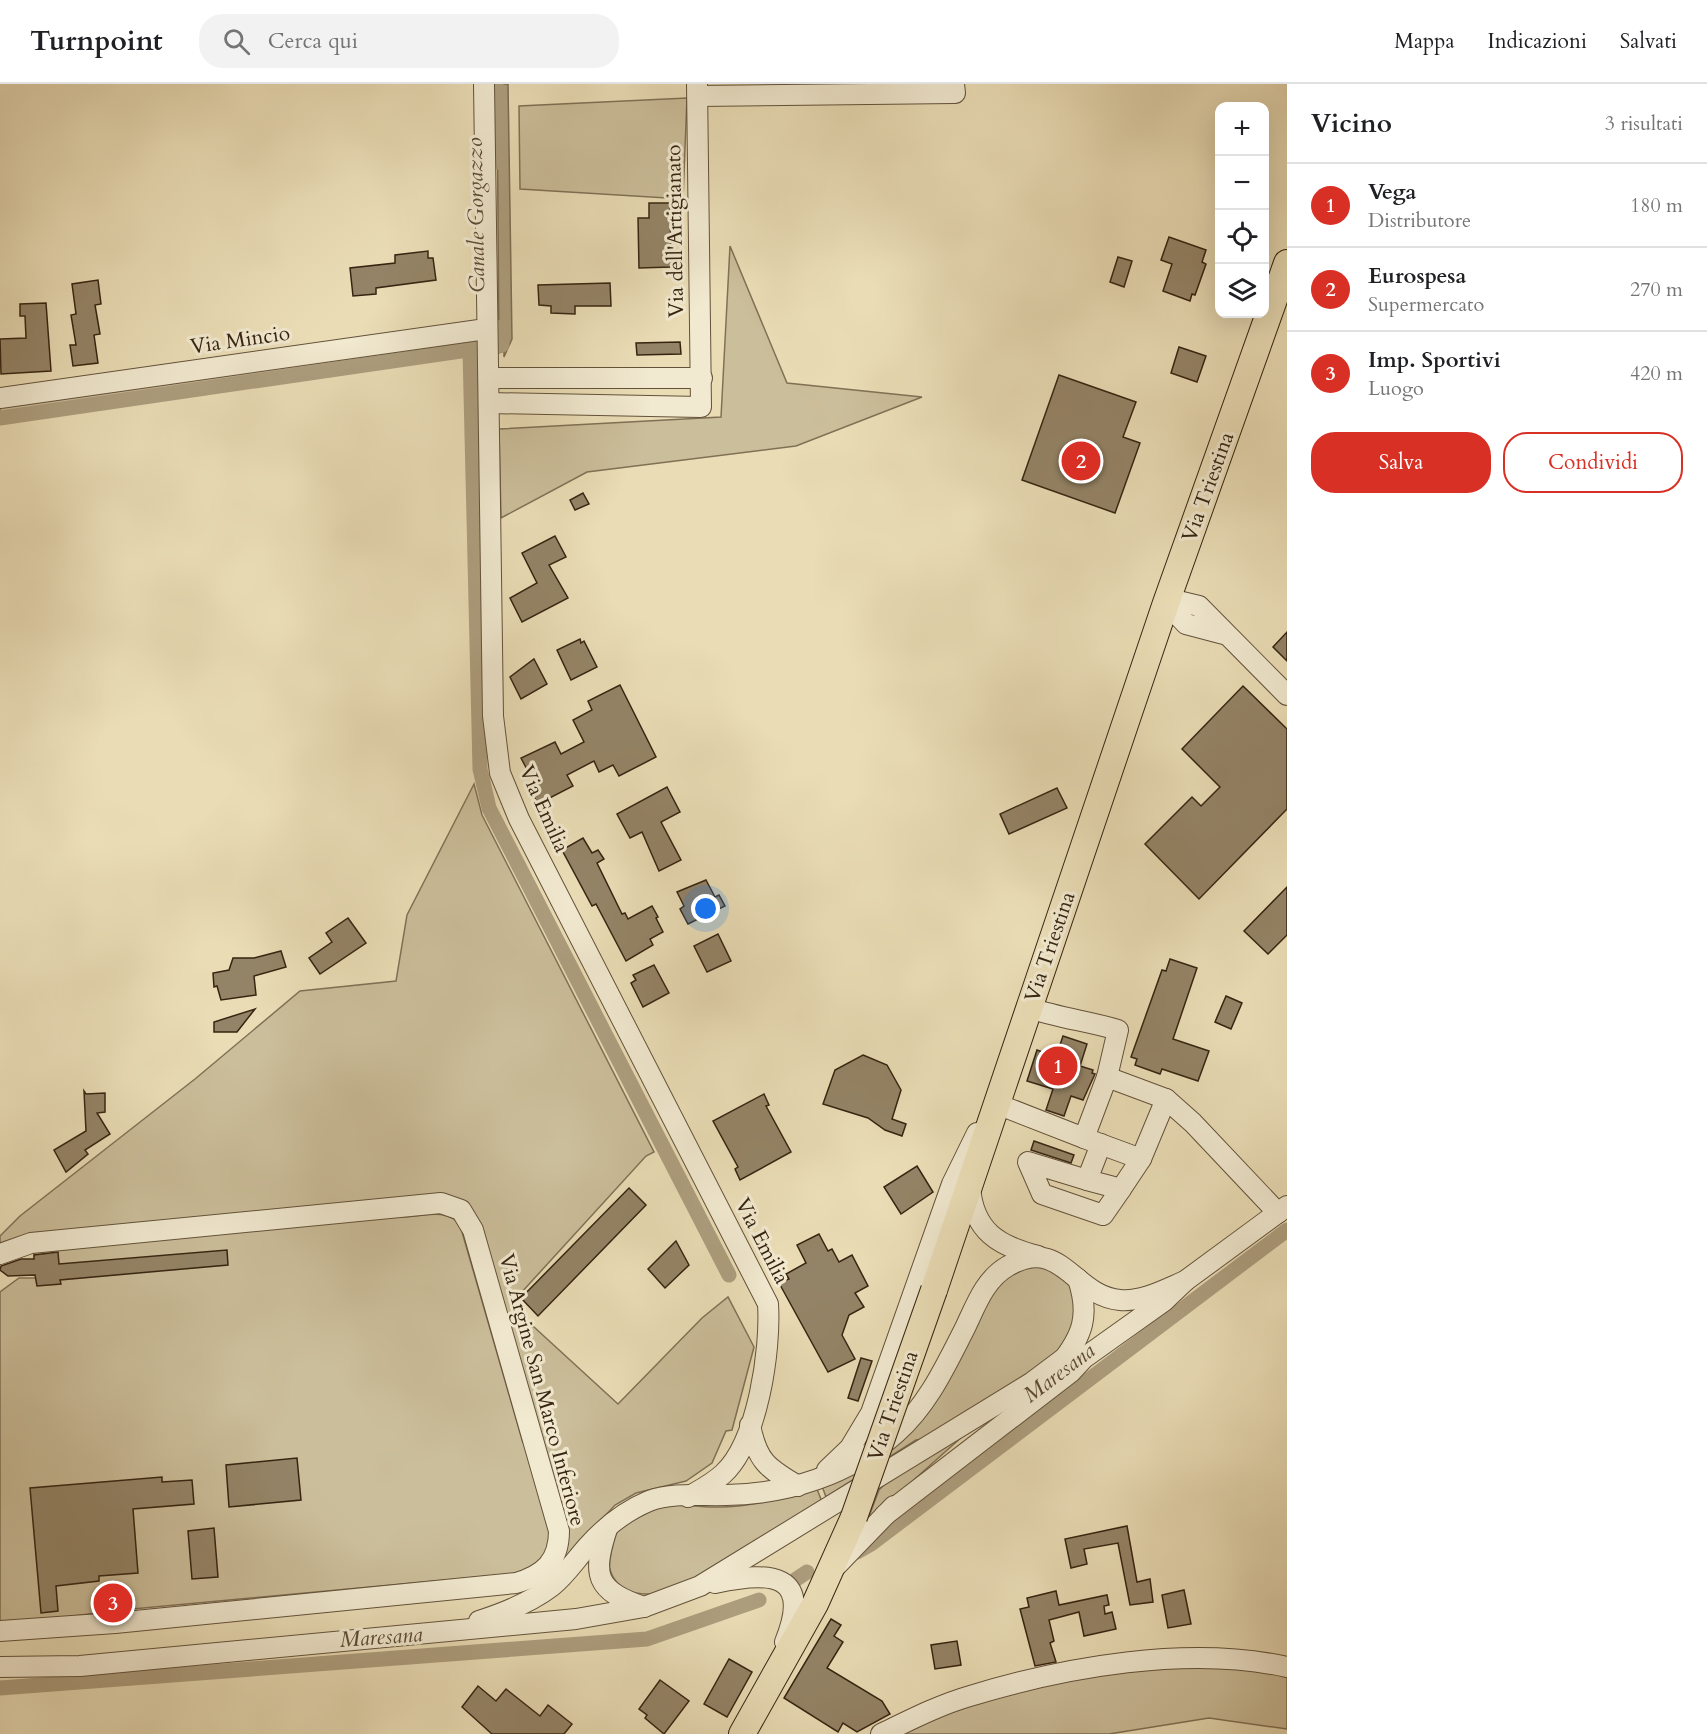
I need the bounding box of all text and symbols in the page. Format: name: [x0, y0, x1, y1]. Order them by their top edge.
search box: [199, 14, 619, 68]
text: Turnpoint: [30, 22, 163, 60]
icon: search: [220, 25, 253, 58]
text: Cerca qui: [268, 26, 358, 56]
text: Mappa: [1394, 27, 1454, 56]
text: Indicazioni: [1487, 27, 1587, 56]
text: Salvati: [1620, 27, 1677, 56]
map controls: [1215, 102, 1269, 318]
button: +: [1215, 102, 1269, 156]
text: Vicino: [1311, 106, 1392, 141]
text: 3 risultati: [1605, 110, 1683, 137]
water label: Canale Gorgazzo: [460, 137, 492, 293]
street label: Via dell'Artigianato: [659, 144, 691, 318]
button: −: [1215, 156, 1269, 210]
text: Vega: [1368, 177, 1417, 207]
text: 1: [1325, 192, 1336, 219]
text: 180 m: [1630, 192, 1683, 219]
text: Distributore: [1368, 207, 1471, 234]
button: locate: [1215, 210, 1269, 264]
text: Eurospesa: [1368, 261, 1466, 291]
button: layers: [1215, 264, 1269, 318]
text: 2: [1325, 276, 1336, 303]
text: 270 m: [1630, 276, 1683, 303]
text: Supermercato: [1368, 291, 1484, 318]
street label: Via Mincio: [188, 319, 292, 361]
text: Imp. Sportivi: [1368, 345, 1501, 375]
text: 3: [1325, 360, 1336, 387]
text: 420 m: [1630, 360, 1683, 387]
text: Luogo: [1368, 375, 1424, 402]
street label: Via Triestina: [1175, 428, 1241, 546]
button: Salva: [1311, 432, 1491, 493]
button: Condividi: [1503, 432, 1683, 493]
pin: 2: [1062, 438, 1100, 484]
street label: Via Emilia: [512, 761, 576, 857]
street label: Via Triestina: [1018, 888, 1082, 1006]
your location: [691, 894, 720, 923]
pin: 1: [1038, 1044, 1078, 1088]
street label: Via Emilia: [728, 1193, 796, 1289]
street label: Via Argine San Marco Inferiore: [492, 1251, 592, 1529]
water label: Maresana: [1017, 1336, 1101, 1410]
street label: Via Triestina: [861, 1347, 925, 1465]
pin: 3: [94, 1580, 132, 1625]
water label: Maresana: [338, 1619, 424, 1655]

